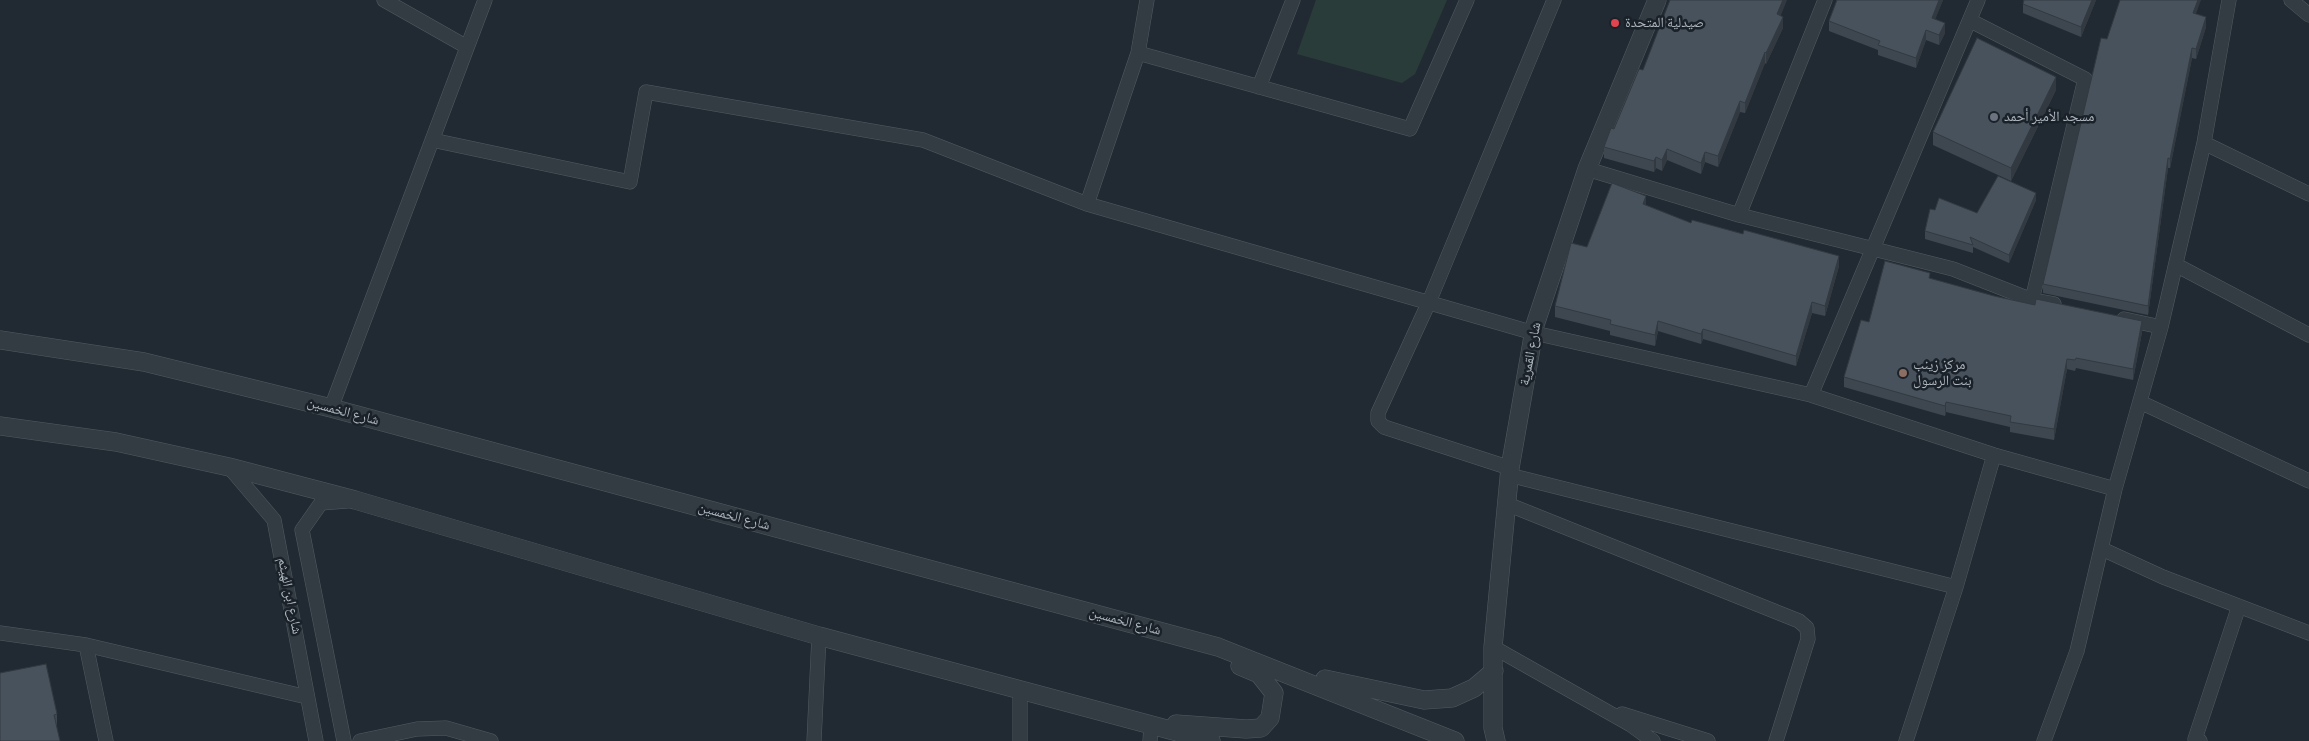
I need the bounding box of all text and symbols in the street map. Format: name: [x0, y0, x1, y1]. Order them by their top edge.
place label: صيدلية المتحدة: [1625, 15, 1704, 31]
marker: صيدلية المتحدة: [1609, 17, 1621, 29]
place label: مسجد الأمير أحمد: [2004, 109, 2094, 125]
marker: مسجد الأمير أحمد: [1988, 111, 2000, 123]
street label: شارع القمرية: [1517, 321, 1545, 387]
place label: مركز زينب بنت الرسول: [1913, 357, 1972, 390]
marker: مركز زينب بنت الرسول: [1897, 367, 1909, 379]
street label: شارع الخمسين: [305, 394, 381, 430]
street label: شارع الخمسين: [696, 499, 772, 535]
street label: شارع ابن الهيثم: [273, 556, 305, 636]
street label: شارع الخمسين: [1087, 604, 1163, 640]

